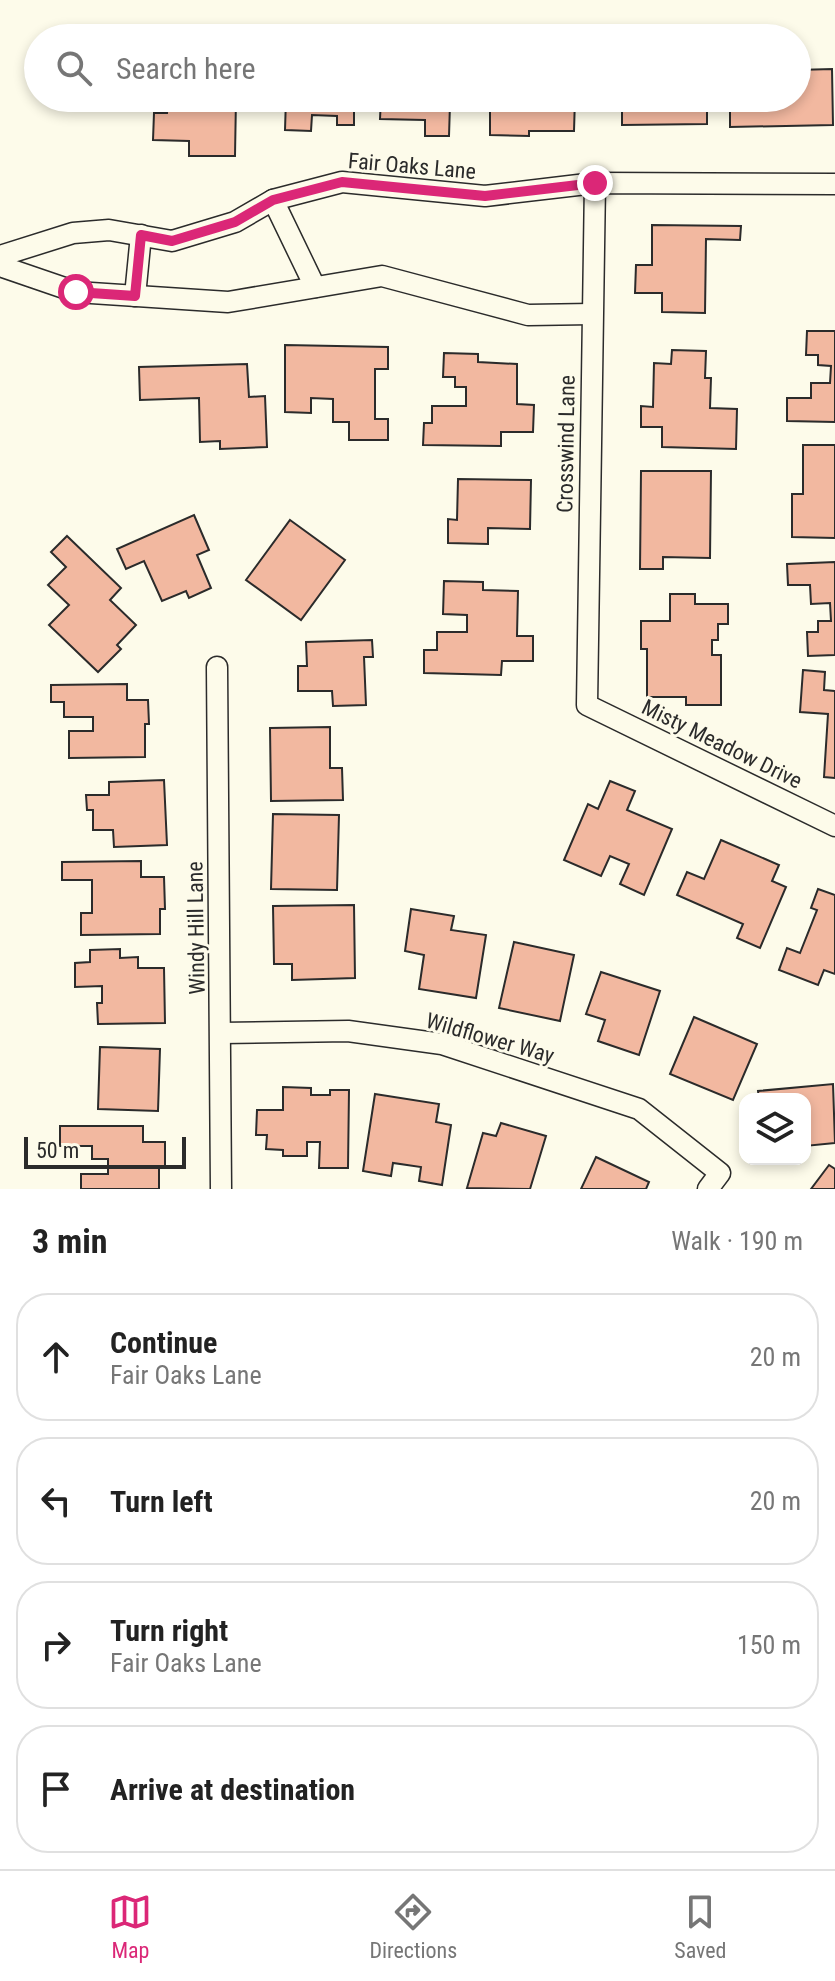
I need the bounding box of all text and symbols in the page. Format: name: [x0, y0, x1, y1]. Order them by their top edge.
search box: [24, 24, 811, 112]
icon: search: [52, 46, 96, 90]
text: Search here: [116, 51, 256, 86]
street label: Fair Oaks Lane: [347, 148, 477, 184]
route end: [577, 165, 613, 201]
route start: [58, 274, 94, 310]
street label: Crosswind Lane: [552, 375, 580, 513]
street label: Misty Meadow Drive: [638, 694, 806, 794]
street label: Windy Hill Lane: [182, 861, 210, 995]
street label: Wildflower Way: [423, 1008, 557, 1068]
map controls: [739, 1093, 811, 1165]
button: layers: [739, 1093, 811, 1165]
scale bar: [24, 1133, 186, 1169]
text: 50 m: [36, 1138, 79, 1163]
text: 3 min: [32, 1221, 108, 1261]
text: Walk · 190 m: [671, 1226, 803, 1256]
text: Continue: [110, 1325, 217, 1360]
icon: ahead: [34, 1335, 78, 1379]
text: 20 m: [750, 1342, 801, 1372]
text: Fair Oaks Lane: [110, 1360, 262, 1390]
icon: left: [34, 1479, 78, 1523]
text: Turn left: [110, 1484, 213, 1519]
text: 20 m: [750, 1486, 801, 1516]
text: Turn right: [110, 1613, 228, 1648]
icon: right: [34, 1623, 78, 1667]
text: 150 m: [737, 1630, 801, 1660]
text: Fair Oaks Lane: [110, 1648, 262, 1678]
icon: arrive: [34, 1767, 78, 1811]
text: Arrive at destination: [110, 1772, 355, 1807]
tab: Map: [108, 1890, 152, 1963]
tab: Directions: [369, 1890, 457, 1963]
tab: Saved: [674, 1890, 727, 1963]

